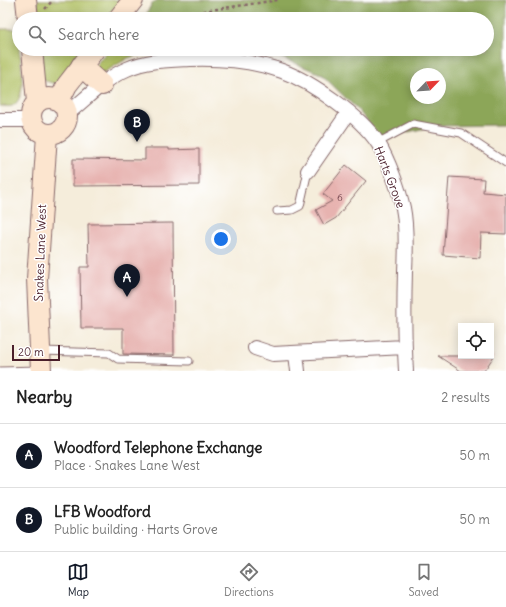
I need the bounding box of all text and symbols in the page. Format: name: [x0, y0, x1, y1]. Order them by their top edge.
search box: [12, 12, 494, 56]
icon: search: [26, 23, 48, 45]
text: Search here: [58, 25, 139, 44]
north arrow: [410, 68, 446, 104]
pin: B: [124, 109, 150, 142]
street label: Harts Grove: [371, 144, 409, 210]
house number: 6: [337, 191, 343, 204]
street label: Snakes Lane West: [31, 204, 49, 302]
your location: [211, 229, 231, 249]
pin: A: [114, 264, 140, 297]
map controls: [458, 323, 494, 359]
button: locate: [458, 323, 494, 359]
scale bar: [12, 343, 60, 362]
text: 20 m: [18, 345, 44, 359]
text: Nearby: [16, 386, 72, 408]
text: 2 results: [441, 389, 490, 406]
text: Woodford Telephone Exchange: [54, 438, 262, 457]
text: A: [25, 447, 33, 464]
text: 50 m: [459, 447, 490, 464]
text: Place · Snakes Lane West: [54, 457, 200, 474]
text: LFB Woodford: [54, 502, 151, 521]
text: B: [25, 511, 33, 528]
text: 50 m: [459, 511, 490, 528]
text: Public building · Harts Grove: [54, 521, 218, 538]
tab: Map: [67, 561, 89, 599]
tab: Directions: [224, 561, 274, 599]
tab: Saved: [408, 561, 439, 599]

